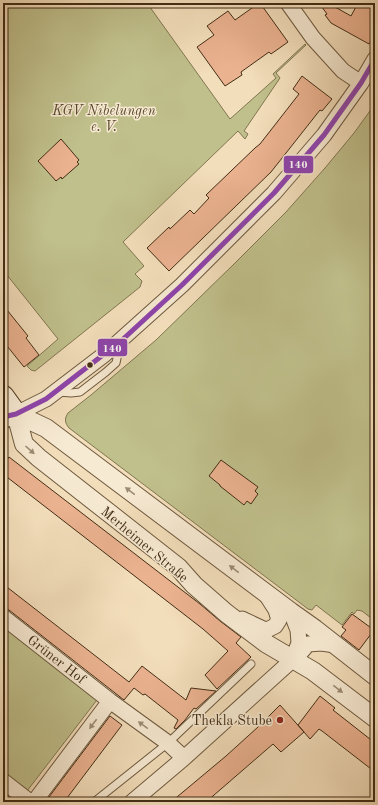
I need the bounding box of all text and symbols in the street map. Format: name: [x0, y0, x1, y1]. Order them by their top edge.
park label: KGV Nibelungen e. V.: [51, 104, 156, 134]
line badge: 140: [283, 155, 314, 174]
text: 140: [288, 160, 308, 171]
line badge: 140: [97, 338, 128, 357]
text: 140: [102, 344, 122, 355]
unlabelled marker: [85, 360, 95, 370]
one-way arrow: [25, 445, 35, 454]
one-way arrow: [124, 487, 135, 495]
street label: Merheimer Straße: [98, 504, 191, 585]
one-way arrow: [228, 565, 239, 573]
street label: Grüner Hof: [25, 633, 89, 688]
one-way arrow: [332, 685, 343, 694]
place label: Thekla Stube: [191, 714, 272, 728]
marker: Thekla Stube: [275, 715, 285, 725]
one-way arrow: [89, 718, 97, 729]
one-way arrow: [138, 721, 149, 729]

